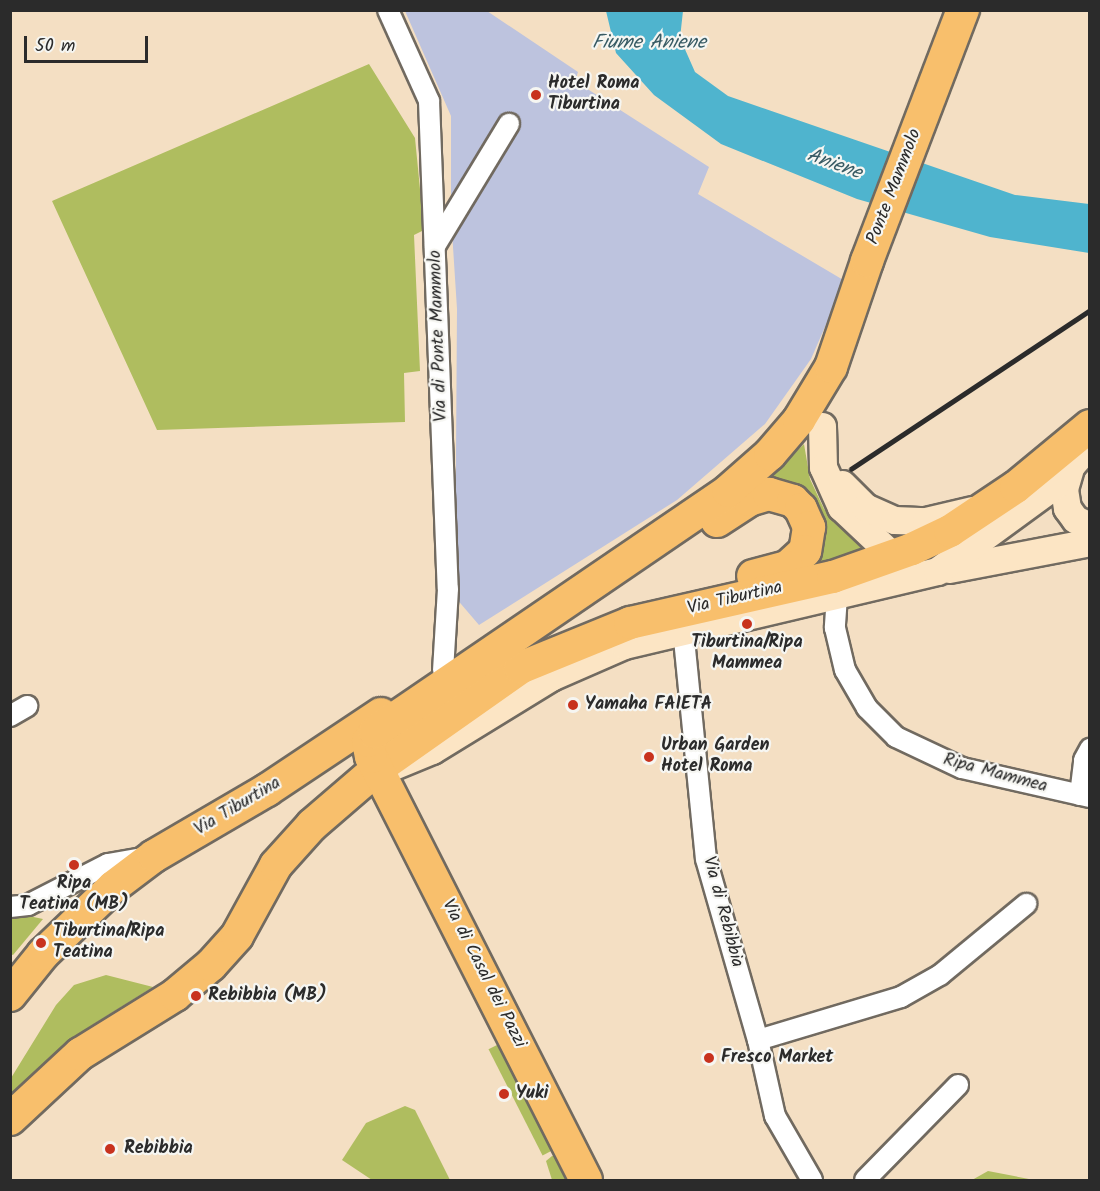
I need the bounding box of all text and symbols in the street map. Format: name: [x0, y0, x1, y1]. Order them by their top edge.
scale bar: [27, 24, 152, 62]
water label: Fiume Aniene: [592, 31, 706, 55]
text: 50 m: [35, 32, 75, 61]
place label: Hotel Roma Tiburtina: [548, 74, 639, 116]
marker: Hotel Roma Tiburtina: [529, 88, 543, 102]
street label: Ponte Mammolo: [863, 126, 927, 248]
water label: Aniene: [803, 144, 865, 186]
street label: Via di Ponte Mammolo: [425, 250, 453, 422]
street label: Via Tiburtina: [685, 578, 785, 620]
marker: Tiburtina/Ripa Mammea: [740, 617, 754, 631]
place label: Tiburtina/Ripa Mammea: [691, 633, 803, 676]
place label: Yamaha FAIETA: [585, 694, 712, 716]
marker: Yamaha FAIETA: [566, 698, 580, 712]
place label: Urban Garden Hotel Roma: [661, 736, 769, 778]
marker: Urban Garden Hotel Roma: [642, 750, 656, 764]
street label: Ripa Mammea: [941, 750, 1049, 798]
street label: Via Tiburtina: [191, 773, 285, 841]
street label: Via di Rebibbia: [697, 854, 747, 970]
marker: Ripa Teatina (MB): [67, 858, 81, 872]
place label: Ripa Teatina (MB): [19, 874, 129, 916]
street label: Via di Casal dei Pazzi: [436, 896, 530, 1052]
place label: Tiburtina/Ripa Teatina: [53, 922, 164, 964]
marker: Tiburtina/Ripa Teatina: [34, 936, 48, 950]
place label: Rebibbia (MB): [208, 985, 327, 1007]
marker: Rebibbia (MB): [189, 989, 203, 1003]
place label: Fresco Market: [721, 1047, 833, 1069]
marker: Fresco Market: [702, 1051, 716, 1065]
place label: Yuki: [516, 1083, 548, 1105]
marker: Yuki: [497, 1087, 511, 1101]
place label: Rebibbia: [124, 1138, 193, 1160]
marker: Rebibbia: [101, 1140, 119, 1158]

